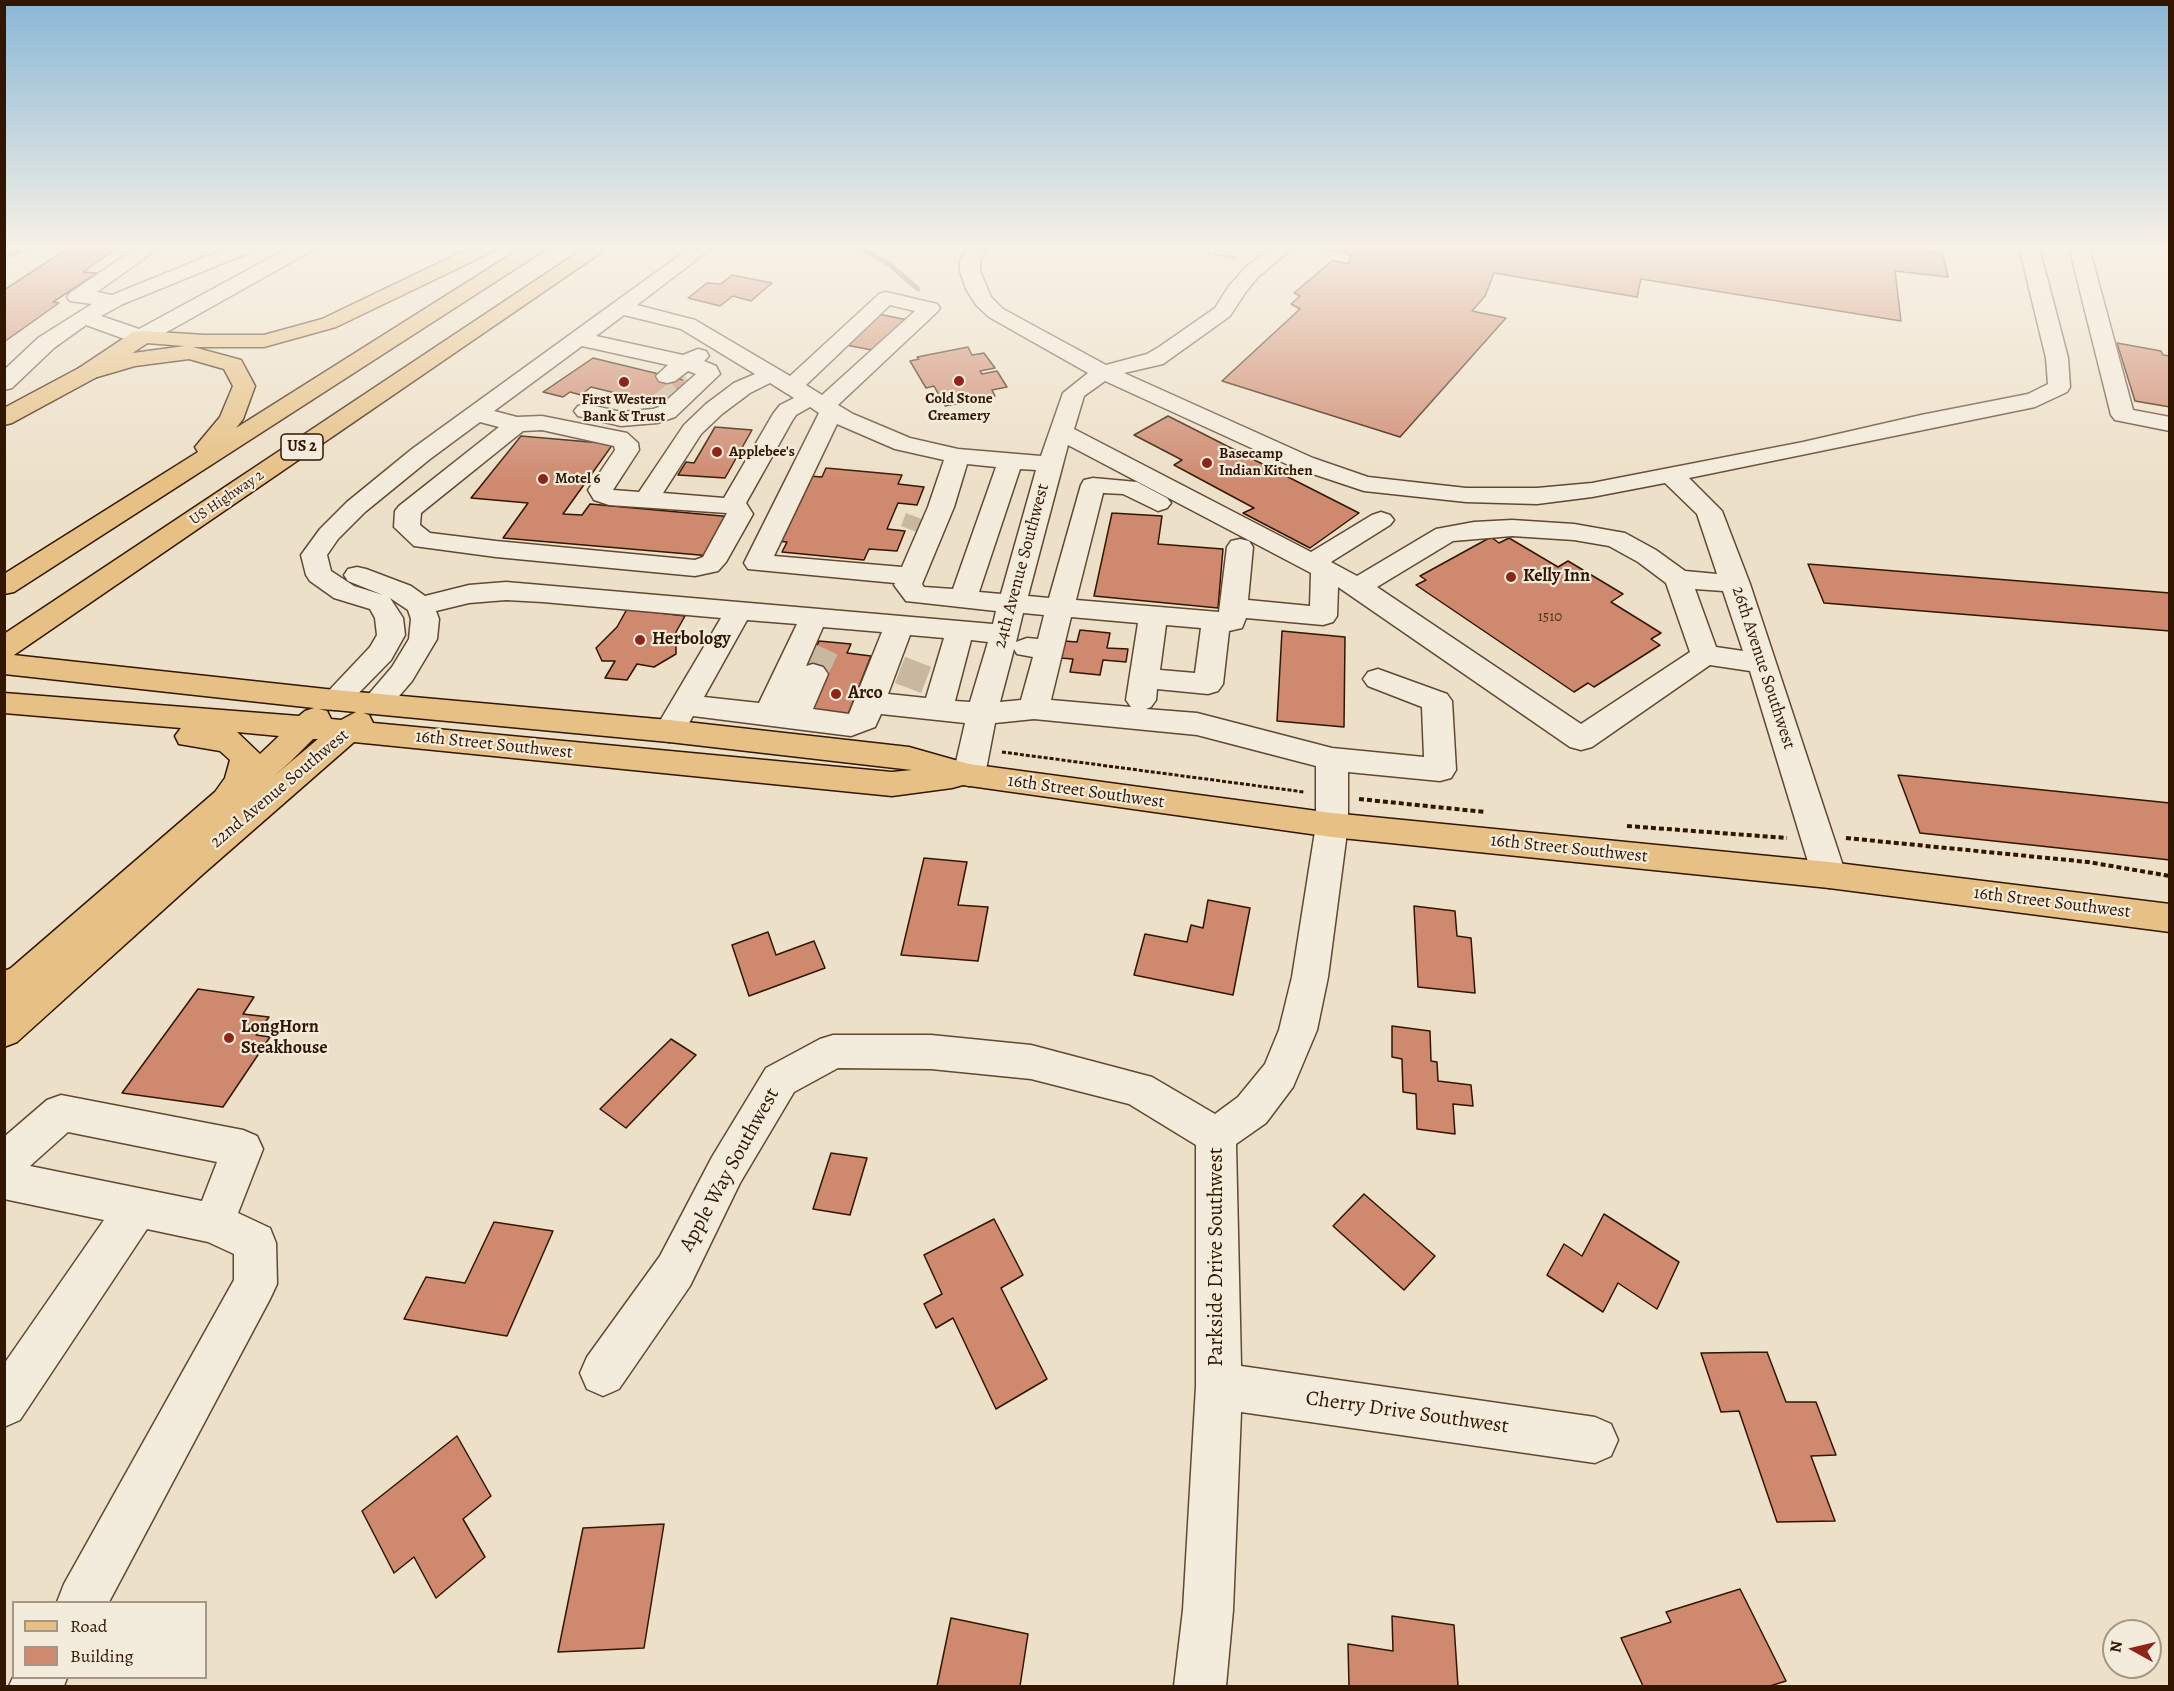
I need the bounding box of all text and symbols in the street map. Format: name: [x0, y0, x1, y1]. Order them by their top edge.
marker: Cold Stone Creamery: [952, 374, 966, 388]
marker: First Western Bank & Trust: [617, 375, 631, 389]
place label: Cold Stone Creamery: [925, 390, 993, 425]
place label: First Western Bank & Trust: [582, 391, 666, 426]
road number: US 2: [281, 434, 323, 460]
place label: Applebee's: [729, 443, 795, 461]
marker: Applebee's: [710, 445, 724, 459]
place label: Basecamp Indian Kitchen: [1219, 445, 1313, 480]
marker: Basecamp Indian Kitchen: [1200, 456, 1214, 470]
street label: US Highway 2: [186, 467, 268, 529]
place label: Motel 6: [555, 470, 601, 488]
marker: Motel 6: [536, 472, 550, 486]
street label: 24th Avenue Southwest: [990, 481, 1054, 651]
place label: Kelly Inn: [1523, 566, 1590, 588]
marker: Kelly Inn: [1504, 570, 1518, 584]
street label: 26th Avenue Southwest: [1726, 584, 1800, 752]
house number: 1510: [1538, 608, 1562, 626]
place label: Herbology: [652, 629, 731, 651]
marker: Herbology: [633, 633, 647, 647]
place label: Arco: [848, 683, 883, 705]
marker: Arco: [829, 687, 843, 701]
street label: 22nd Avenue Southwest: [206, 725, 354, 853]
street label: 16th Street Southwest: [414, 726, 574, 764]
street label: 16th Street Southwest: [1006, 770, 1166, 814]
street label: 16th Street Southwest: [1489, 830, 1649, 868]
street label: 16th Street Southwest: [1972, 883, 2132, 923]
place label: LongHorn Steakhouse: [241, 1017, 328, 1060]
marker: LongHorn Steakhouse: [222, 1031, 236, 1045]
street label: Apple Way Southwest: [675, 1084, 785, 1256]
street label: Parkside Drive Southwest: [1204, 1147, 1230, 1367]
street label: Cherry Drive Southwest: [1304, 1386, 1510, 1440]
legend: [12, 1601, 207, 1679]
text: Road: [70, 1614, 107, 1638]
north arrow: [2102, 1619, 2162, 1679]
text: N: [2104, 1639, 2128, 1654]
text: Building: [70, 1644, 134, 1668]

